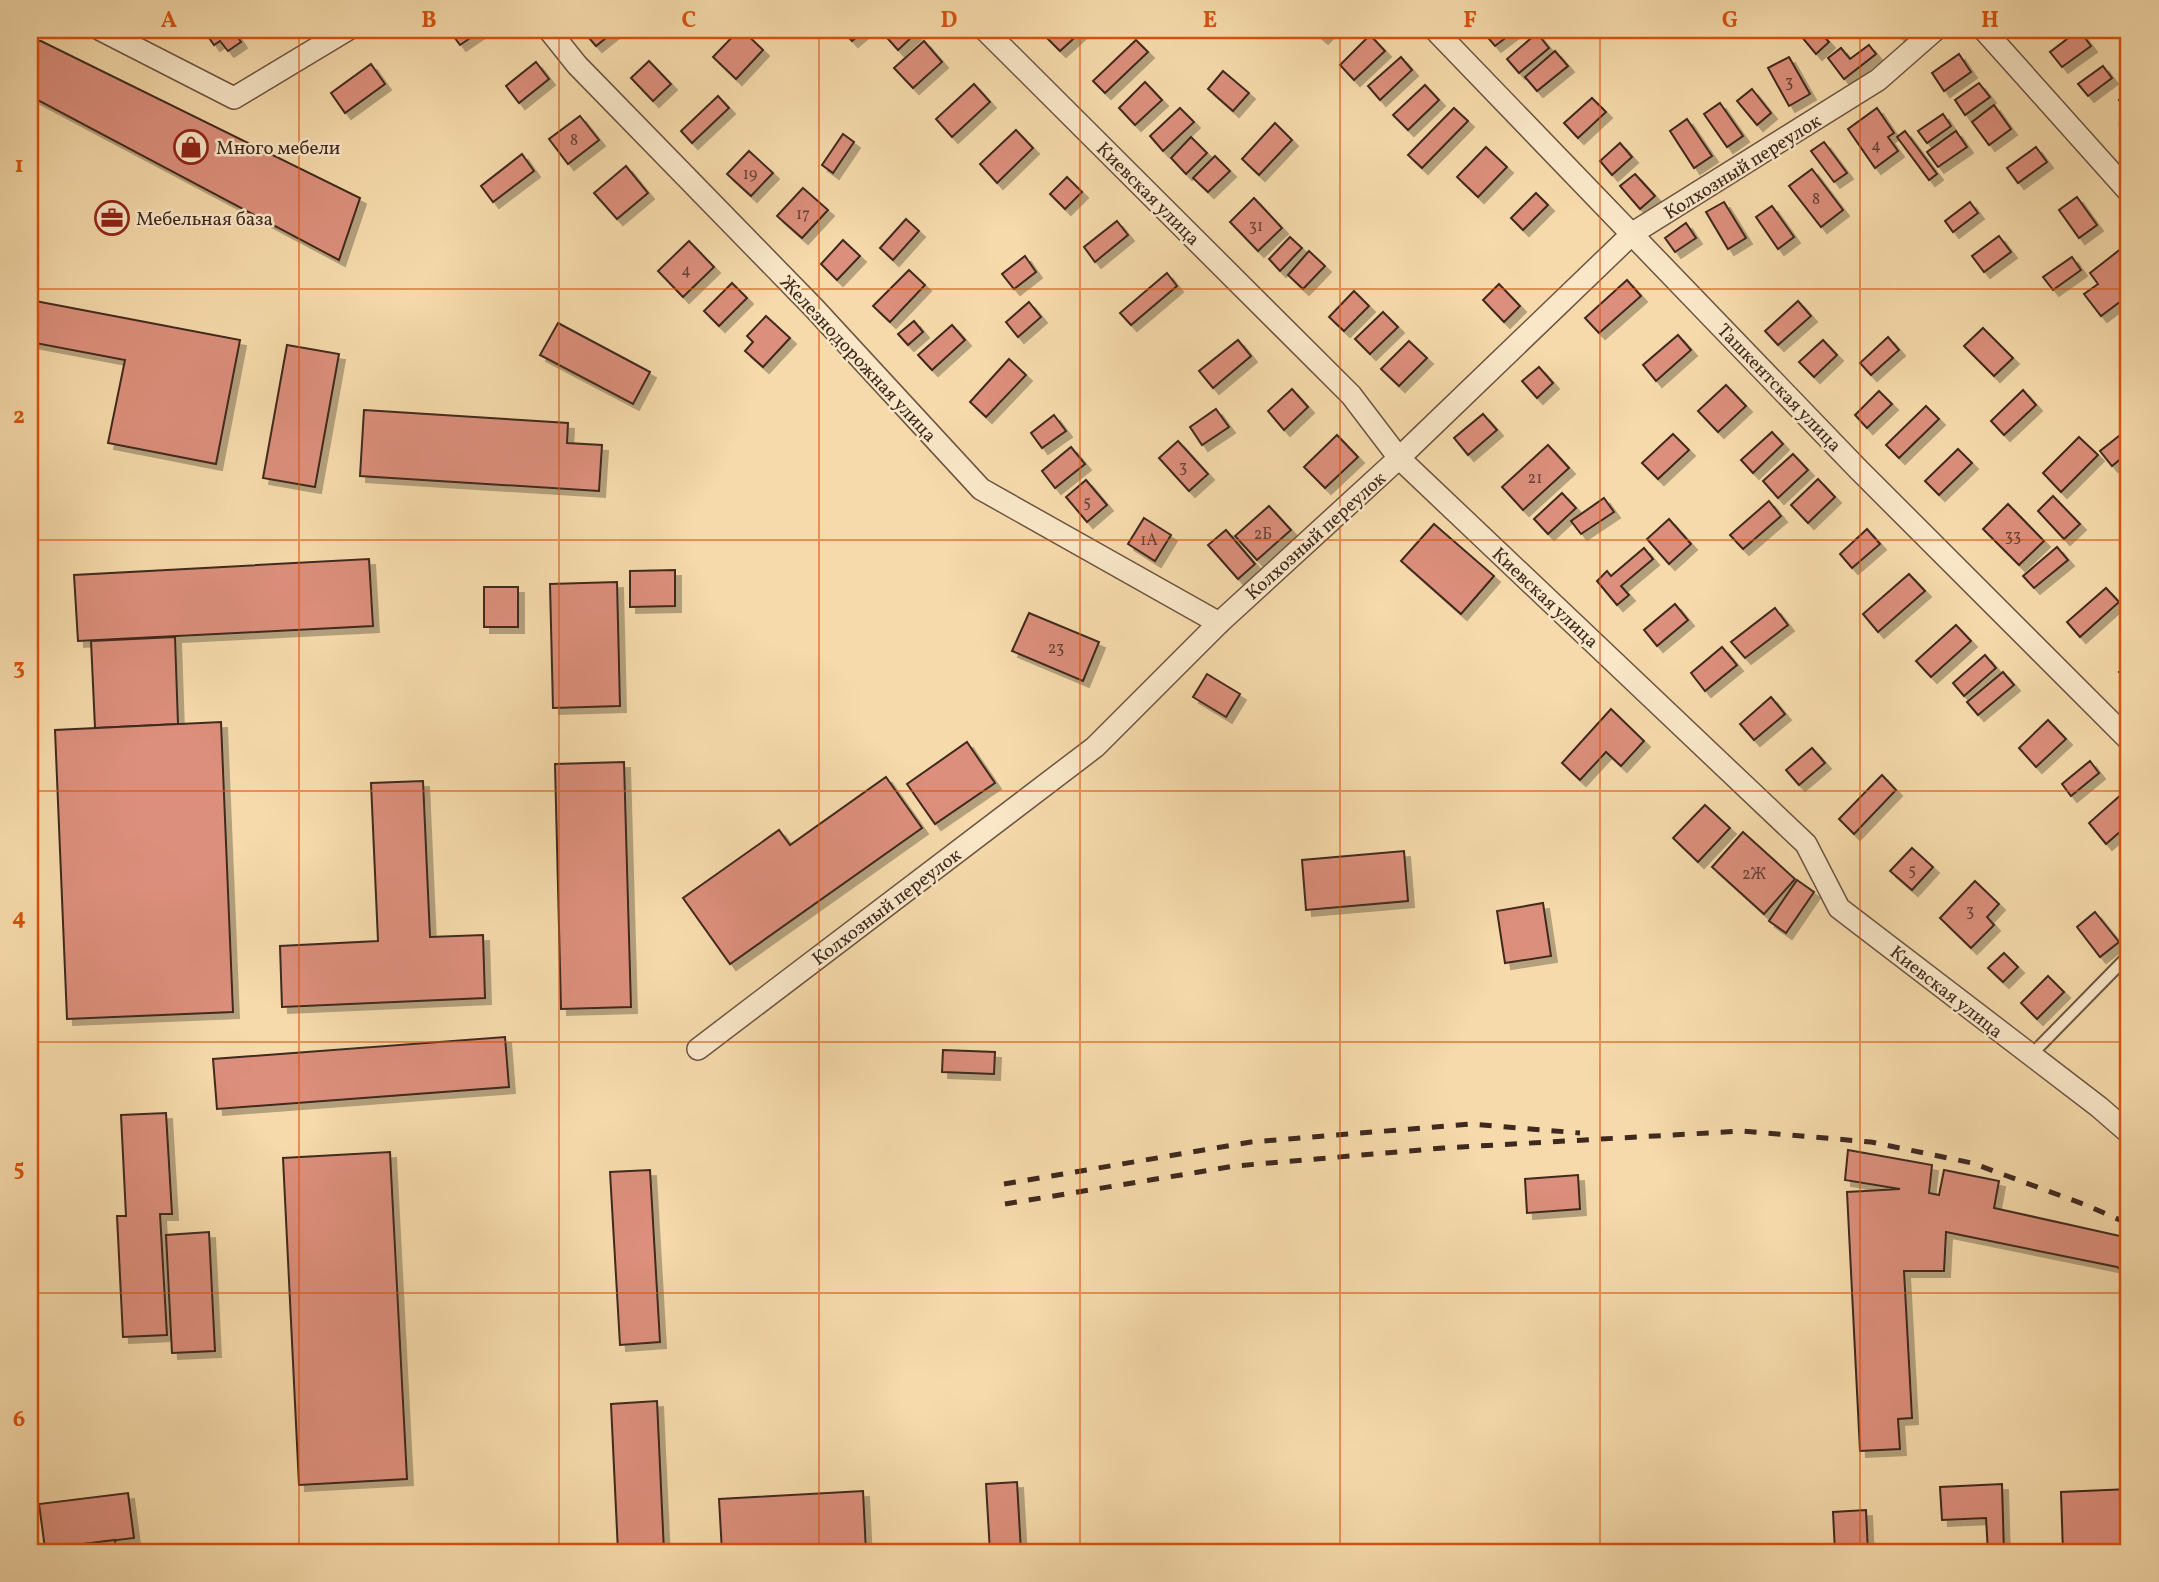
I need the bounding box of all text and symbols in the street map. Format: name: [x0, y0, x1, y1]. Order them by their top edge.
text: A: [161, 5, 177, 37]
text: B: [421, 5, 437, 37]
text: C: [682, 5, 696, 37]
text: D: [941, 5, 958, 37]
text: E: [1203, 5, 1217, 37]
text: F: [1463, 5, 1477, 37]
text: G: [1722, 5, 1738, 37]
text: H: [1981, 5, 1999, 37]
house number: 3: [1785, 72, 1793, 94]
street label: Колхозный переулок: [1659, 109, 1827, 227]
shop icon: Много мебели: [172, 128, 210, 166]
house number: 8: [570, 130, 578, 152]
house number: 4: [1871, 135, 1881, 157]
place label: Много мебели: [216, 136, 340, 162]
street label: Киевская улица: [1090, 137, 1205, 252]
text: 1: [14, 150, 24, 182]
house number: 19: [743, 164, 757, 186]
house number: 8: [1812, 189, 1820, 211]
office icon: Мебельная база: [93, 199, 131, 237]
house number: 17: [796, 204, 810, 226]
place label: Мебельная база: [136, 207, 273, 233]
house number: 31: [1249, 216, 1263, 238]
house number: 4: [681, 260, 691, 282]
street label: Железнодорожная улица: [773, 270, 942, 449]
street label: Ташкентская улица: [1710, 319, 1847, 458]
text: 2: [13, 401, 25, 433]
house number: 3: [1179, 457, 1187, 479]
street label: Колхозный переулок: [1240, 466, 1392, 607]
house number: 21: [1528, 468, 1542, 490]
house number: 5: [1083, 492, 1091, 514]
house number: 2Б: [1254, 524, 1272, 546]
house number: 33: [2005, 526, 2021, 548]
house number: 1А: [1140, 530, 1158, 552]
street label: Киевская улица: [1486, 542, 1604, 655]
house number: 23: [1048, 638, 1064, 660]
text: 3: [13, 652, 25, 684]
street label: Колхозный переулок: [807, 843, 967, 972]
house number: 5: [1908, 860, 1916, 882]
house number: 2Ж: [1742, 864, 1767, 886]
house number: 3: [1966, 901, 1974, 923]
text: 4: [12, 902, 26, 934]
street label: Киевская улица: [1884, 940, 2008, 1045]
text: 5: [13, 1153, 25, 1185]
text: 6: [13, 1404, 25, 1436]

